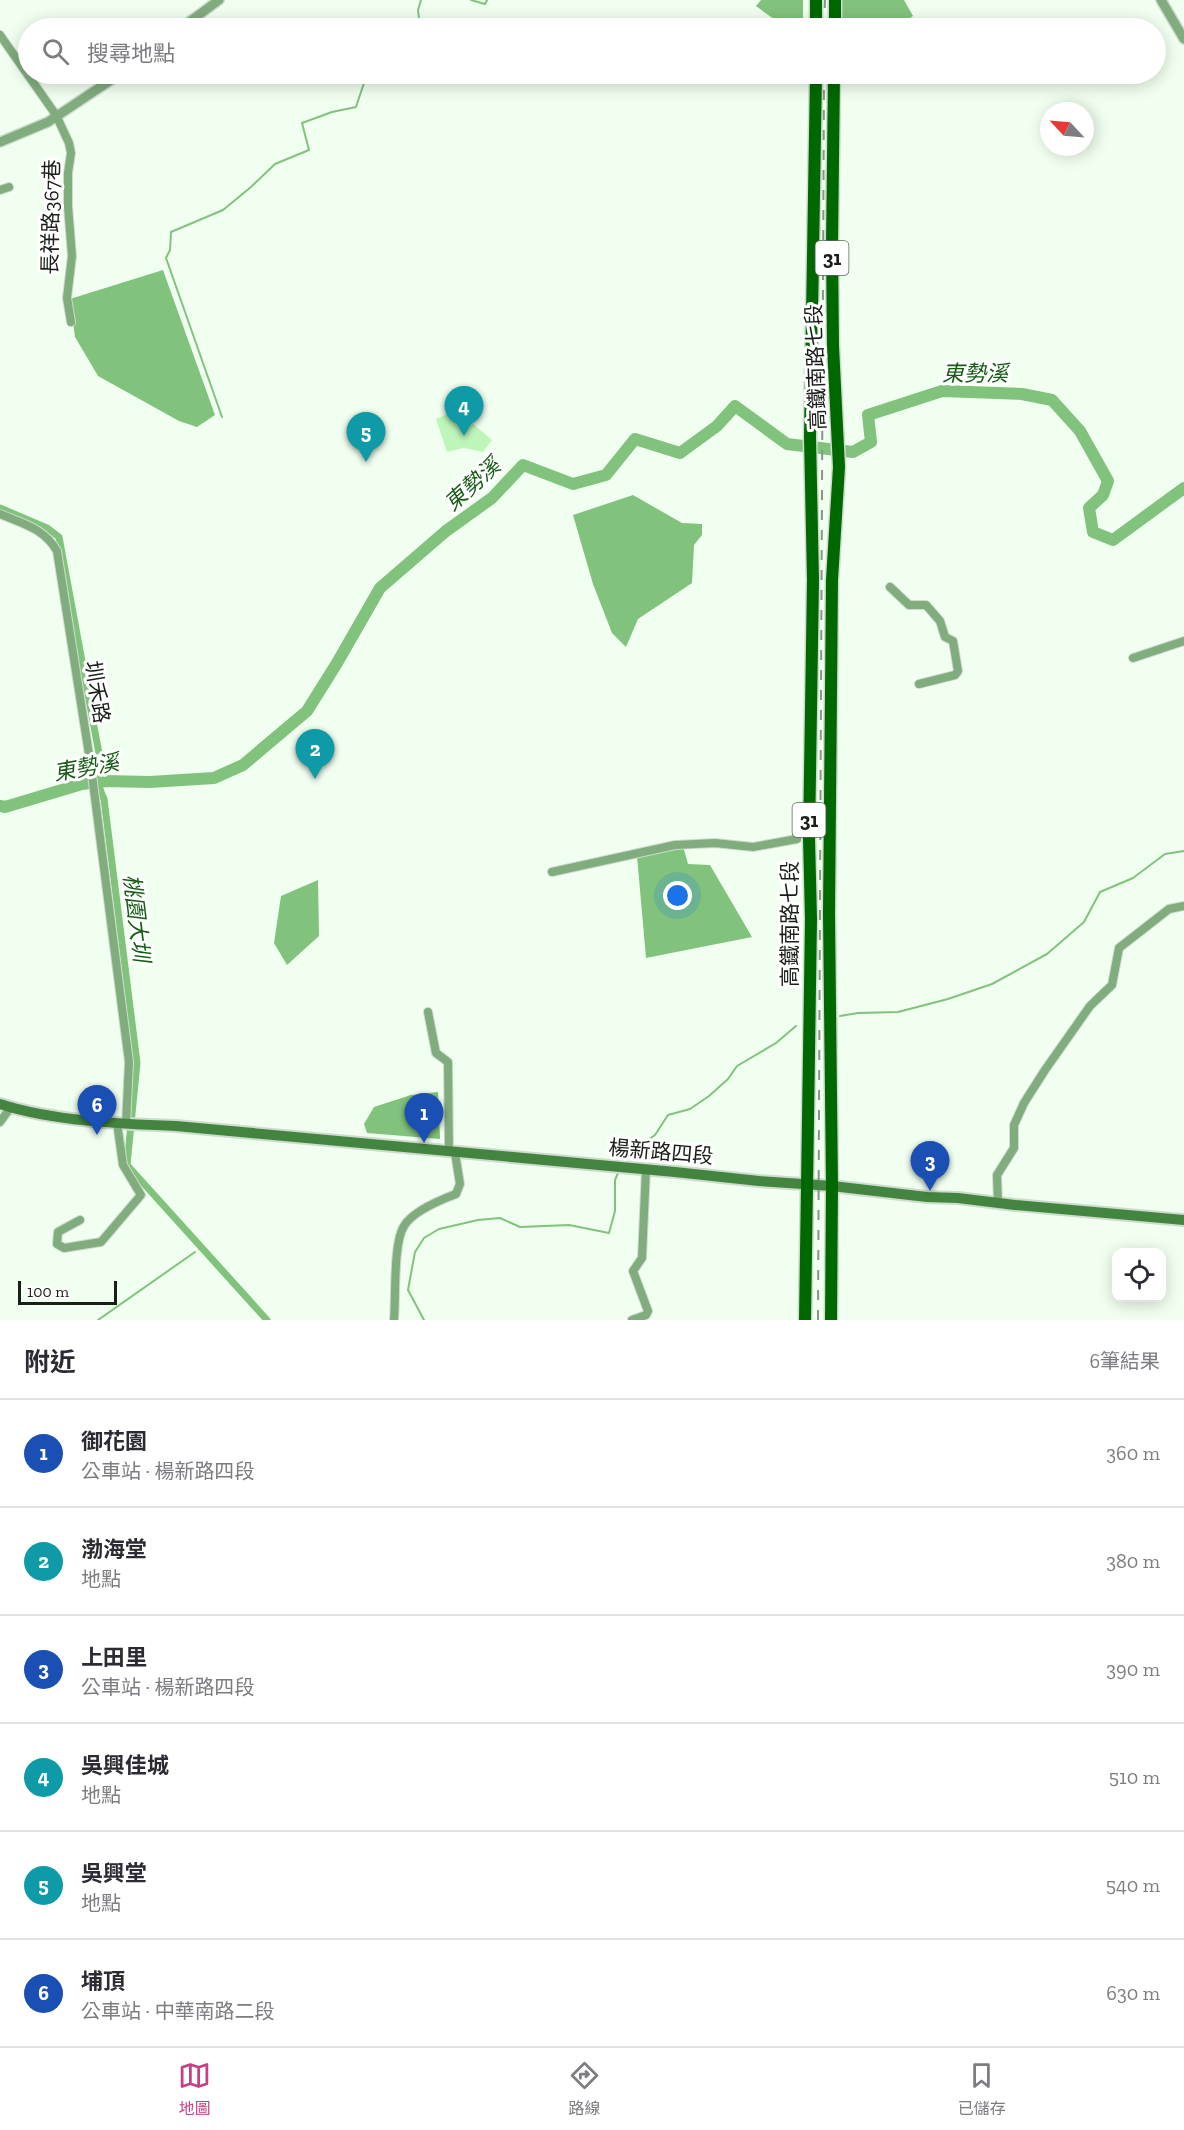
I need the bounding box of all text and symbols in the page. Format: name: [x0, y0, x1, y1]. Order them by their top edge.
search box: [18, 18, 1166, 84]
icon: search: [39, 35, 72, 68]
text: 搜尋地點: [87, 40, 175, 67]
north arrow: [1040, 102, 1094, 156]
street label: 長祥路367巷: [37, 159, 64, 275]
road number: 31: [816, 241, 848, 275]
street label: 高鐵南路七段: [801, 304, 830, 430]
water label: 東勢溪: [942, 360, 1011, 387]
pin: 4: [444, 386, 484, 436]
pin: 5: [346, 412, 386, 462]
water label: 東勢溪: [439, 450, 508, 516]
street label: 圳禾路: [80, 659, 115, 725]
pin: 2: [296, 730, 334, 779]
water label: 東勢溪: [51, 748, 124, 787]
road number: 31: [792, 803, 826, 837]
street label: 高鐵南路七段: [777, 861, 802, 987]
water label: 桃園大圳: [118, 873, 156, 966]
your location: [663, 881, 692, 910]
pin: 6: [78, 1086, 116, 1135]
pin: 1: [404, 1094, 444, 1143]
street label: 楊新路四段: [608, 1134, 714, 1169]
pin: 3: [910, 1142, 950, 1191]
map controls: [1112, 1248, 1166, 1302]
button: locate: [1112, 1248, 1166, 1302]
scale bar: [18, 1278, 117, 1306]
text: 100 m: [27, 1282, 69, 1301]
text: 附近: [24, 1346, 76, 1378]
text: 6筆結果: [1089, 1349, 1160, 1373]
text: 御花園: [81, 1428, 147, 1455]
text: 1: [39, 1441, 48, 1465]
text: 360 m: [1106, 1441, 1160, 1465]
text: 公車站 · 楊新路四段: [81, 1459, 254, 1483]
text: 渤海堂: [81, 1536, 147, 1563]
text: 2: [38, 1549, 49, 1573]
text: 380 m: [1106, 1549, 1160, 1573]
text: 地點: [81, 1567, 121, 1591]
text: 上田里: [81, 1644, 147, 1671]
text: 3: [38, 1657, 49, 1681]
text: 390 m: [1106, 1657, 1160, 1681]
text: 公車站 · 楊新路四段: [81, 1675, 254, 1699]
text: 吳興佳城: [81, 1752, 169, 1779]
text: 4: [38, 1765, 49, 1789]
text: 510 m: [1109, 1765, 1160, 1789]
text: 地點: [81, 1783, 121, 1807]
text: 吳興堂: [81, 1860, 147, 1887]
text: 5: [38, 1873, 49, 1897]
text: 540 m: [1106, 1873, 1160, 1897]
text: 地點: [81, 1891, 121, 1915]
text: 埔頂: [81, 1968, 125, 1995]
text: 6: [38, 1981, 49, 2005]
text: 630 m: [1106, 1981, 1160, 2005]
text: 公車站 · 中華南路二段: [81, 1999, 274, 2023]
tab: 地圖: [178, 2059, 211, 2119]
tab: 路線: [568, 2059, 601, 2119]
tab: 已儲存: [958, 2059, 1006, 2119]

